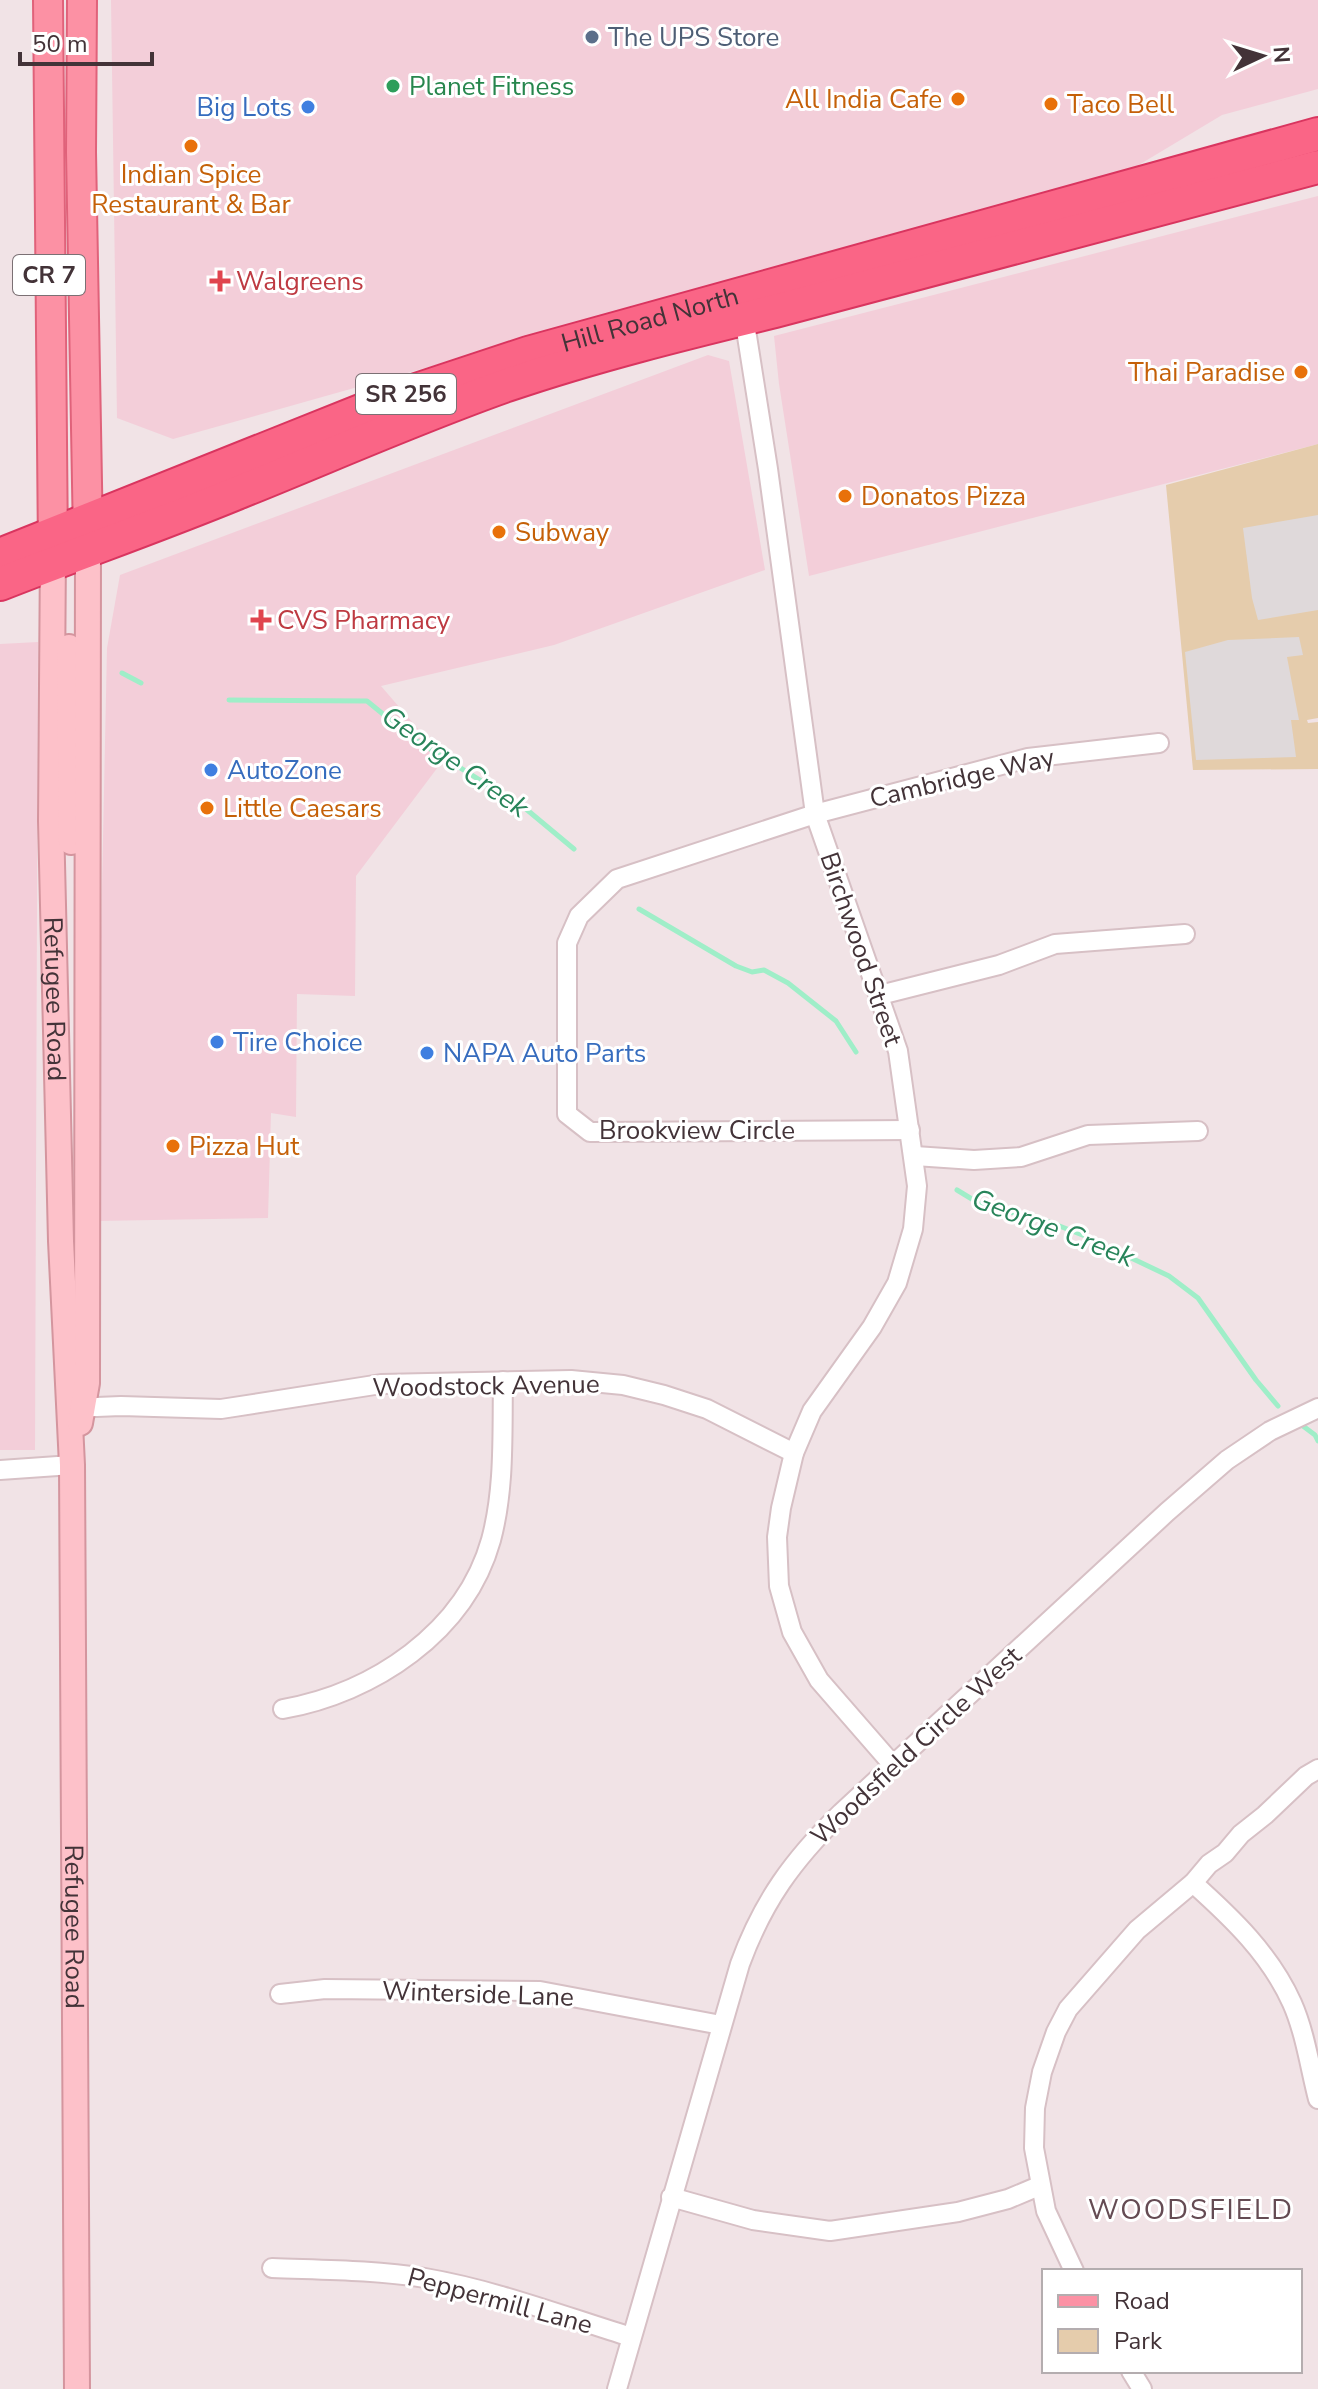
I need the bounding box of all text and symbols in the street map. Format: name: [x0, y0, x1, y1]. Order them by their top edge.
scale bar: [20, 16, 152, 66]
north arrow: [1222, 16, 1302, 96]
place label: The UPS Store: [608, 20, 779, 55]
text: 50 m: [32, 28, 88, 60]
marker: The UPS Store: [583, 28, 601, 46]
text: N: [1265, 45, 1296, 64]
place label: Planet Fitness: [409, 69, 574, 104]
marker: Planet Fitness: [384, 77, 402, 95]
place label: All India Cafe: [785, 82, 942, 117]
place label: Taco Bell: [1067, 87, 1174, 122]
place label: Big Lots: [197, 90, 292, 125]
marker: All India Cafe: [949, 90, 967, 108]
marker: Taco Bell: [1042, 95, 1060, 113]
marker: Big Lots: [299, 98, 317, 116]
marker: Indian Spice Restaurant & Bar: [182, 137, 200, 155]
place label: Indian Spice Restaurant & Bar: [91, 157, 292, 222]
road number: CR 7: [13, 255, 85, 295]
place label: Walgreens: [236, 264, 364, 299]
marker: Walgreens: [211, 272, 229, 290]
street label: Hill Road North: [557, 278, 743, 360]
place label: Thai Paradise: [1128, 355, 1285, 390]
marker: Thai Paradise: [1292, 363, 1310, 381]
road number: SR 256: [356, 374, 456, 414]
place label: Donatos Pizza: [861, 479, 1026, 514]
marker: Donatos Pizza: [836, 487, 854, 505]
place label: Subway: [515, 515, 610, 550]
marker: Subway: [490, 523, 508, 541]
place label: CVS Pharmacy: [277, 603, 451, 638]
marker: CVS Pharmacy: [252, 611, 270, 629]
water label: George Creek: [374, 697, 537, 827]
street label: Cambridge Way: [866, 740, 1058, 816]
place label: AutoZone: [227, 753, 342, 788]
marker: AutoZone: [202, 761, 220, 779]
place label: Little Caesars: [223, 791, 382, 826]
marker: Little Caesars: [198, 799, 216, 817]
street label: Birchwood Street: [811, 847, 911, 1051]
street label: Refugee Road: [36, 916, 75, 1082]
place label: Tire Choice: [233, 1025, 363, 1060]
marker: Tire Choice: [208, 1033, 226, 1051]
place label: NAPA Auto Parts: [443, 1036, 646, 1071]
marker: NAPA Auto Parts: [418, 1044, 436, 1062]
street label: Brookview Circle: [599, 1113, 795, 1148]
place label: Pizza Hut: [189, 1129, 300, 1164]
marker: Pizza Hut: [164, 1137, 182, 1155]
water label: George Creek: [966, 1180, 1141, 1277]
street label: Woodstock Avenue: [372, 1367, 600, 1405]
street label: Woodsfield Circle West: [803, 1638, 1030, 1853]
street label: Refugee Road: [57, 1844, 92, 2009]
street label: Winterside Lane: [381, 1973, 575, 2015]
district label: WOODSFIELD: [1088, 2191, 1294, 2229]
street label: Peppermill Lane: [404, 2260, 596, 2342]
legend: [1042, 2269, 1302, 2373]
text: Road: [1114, 2285, 1170, 2317]
text: Park: [1114, 2325, 1163, 2357]

